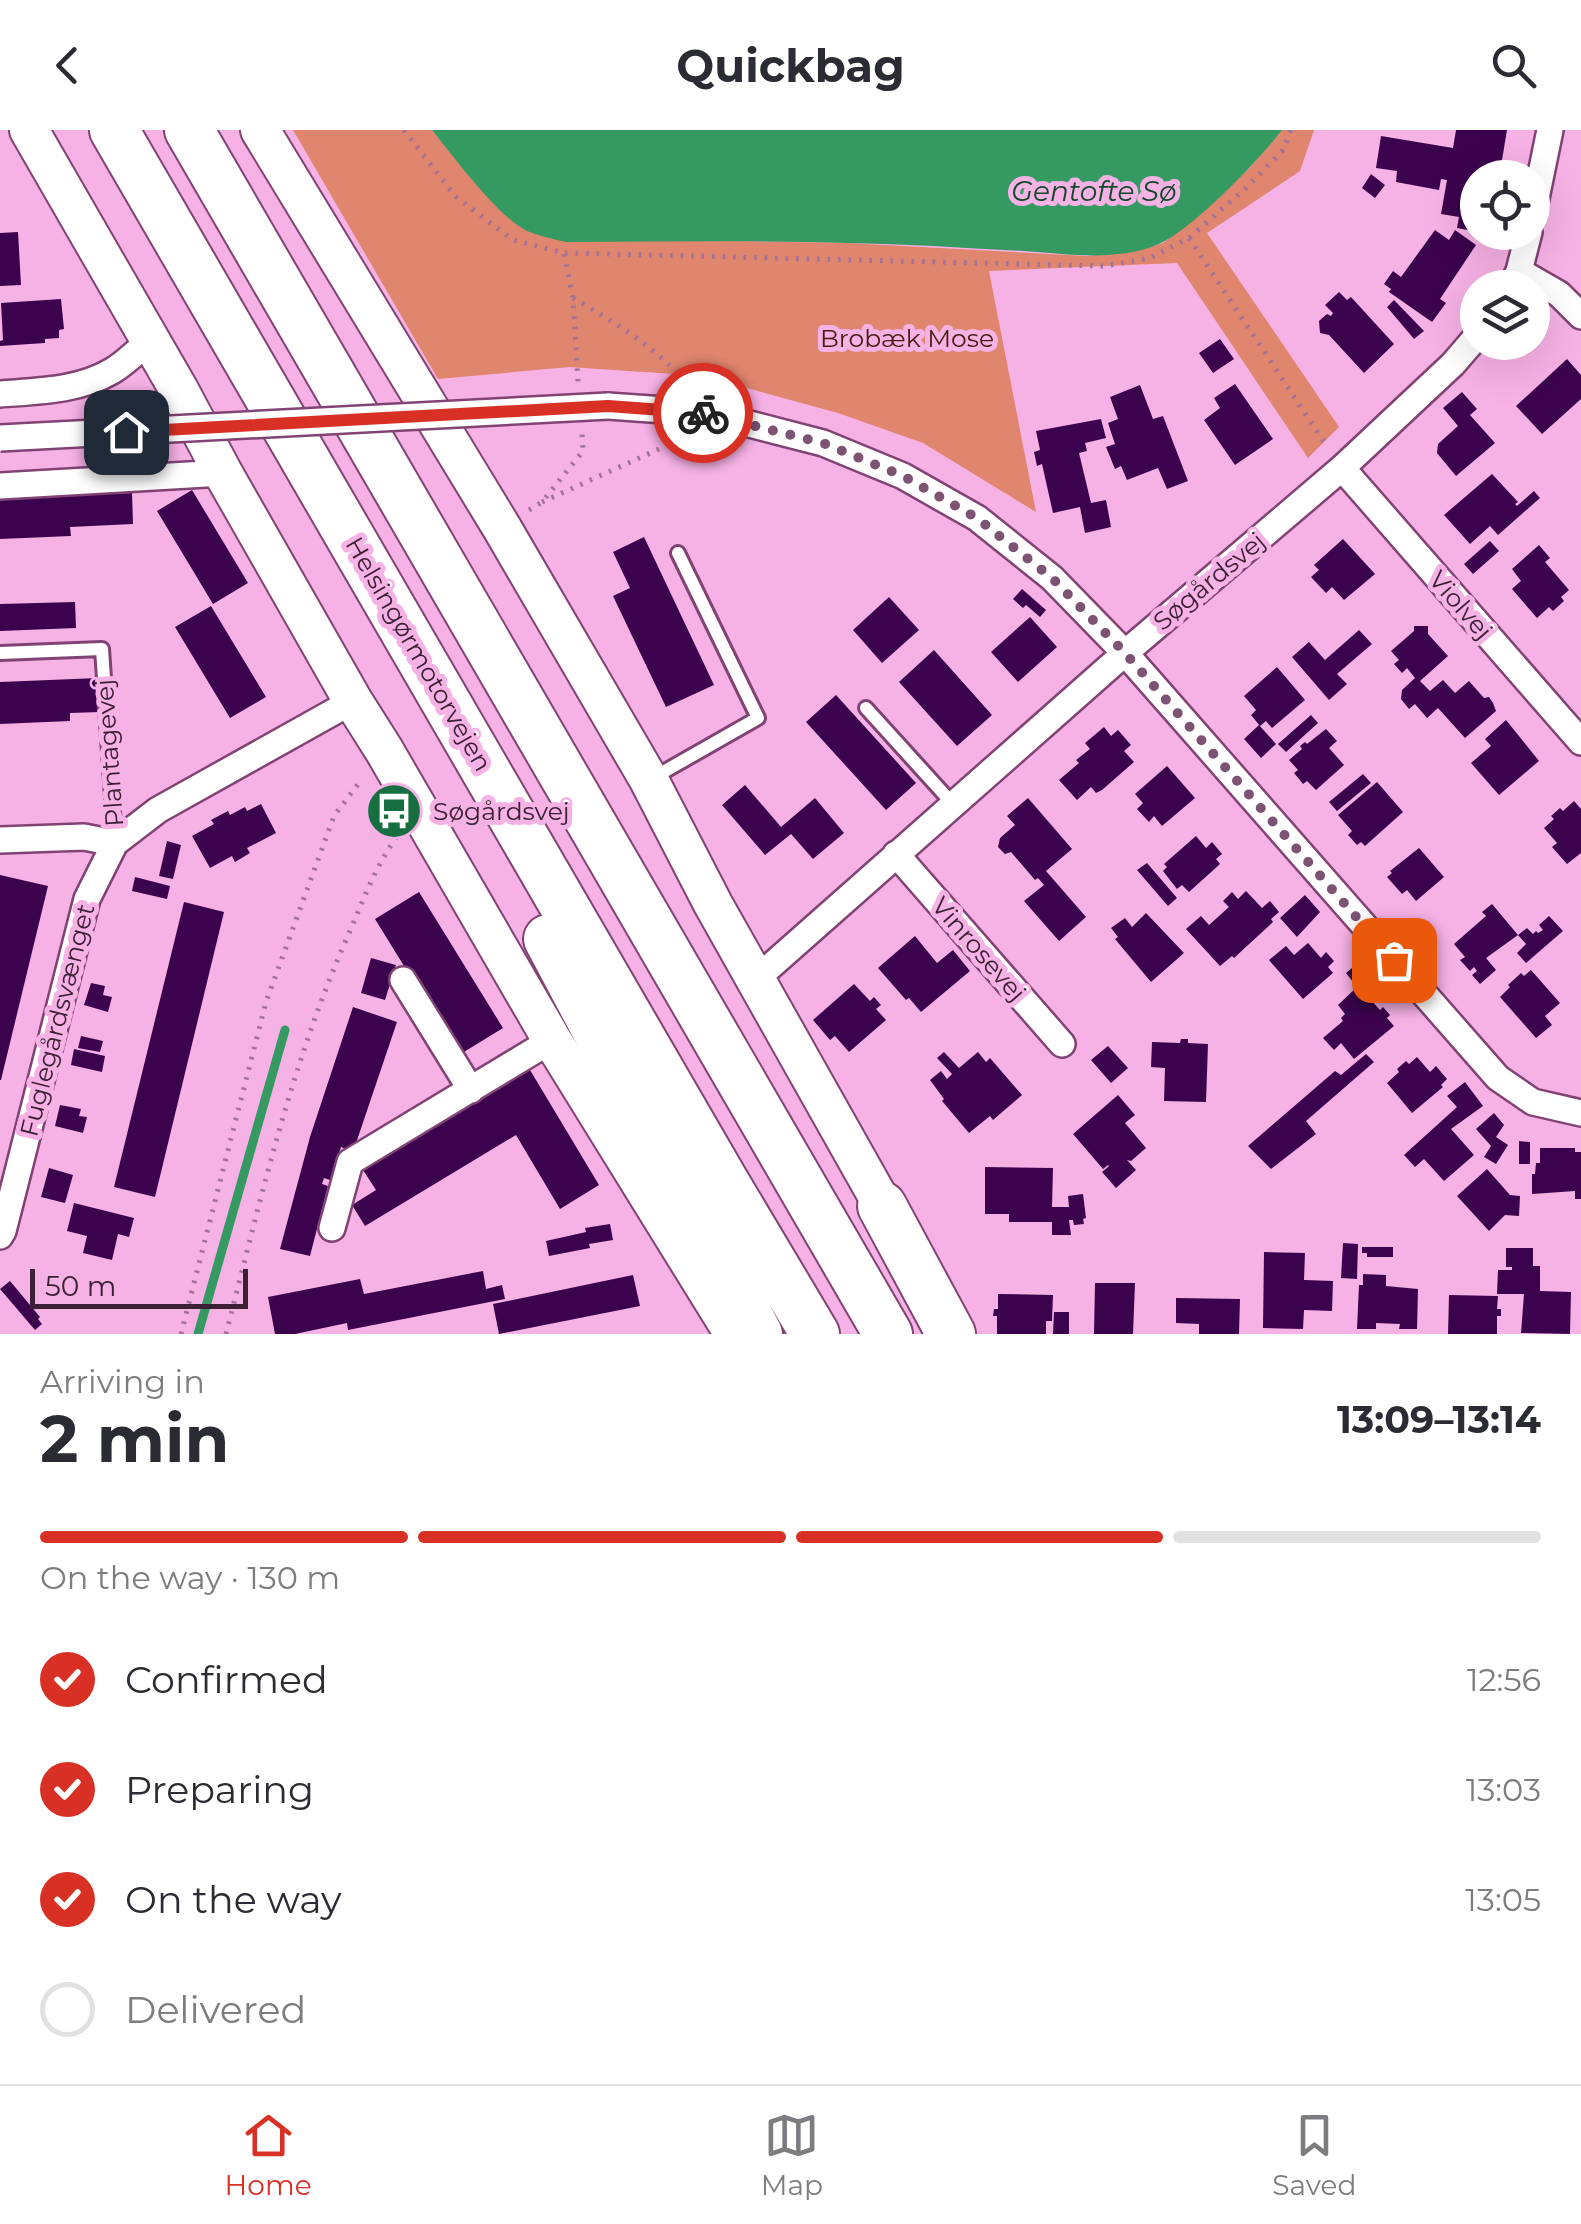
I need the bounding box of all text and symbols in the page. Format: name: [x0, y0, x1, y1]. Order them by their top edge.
icon: back: [40, 38, 95, 93]
text: Quickbag: [676, 38, 905, 93]
icon: search: [1486, 38, 1541, 93]
map controls: [1460, 160, 1550, 360]
button: locate: [1460, 160, 1550, 250]
water label: Gentofte Sø: [1011, 174, 1177, 208]
button: layers: [1460, 270, 1550, 360]
park label: Brobæk Mose: [820, 323, 994, 353]
courier: [653, 363, 753, 463]
icon: bike: [676, 386, 731, 441]
pin: [84, 390, 169, 475]
icon: home: [99, 405, 154, 460]
street label: Søgårdsvej: [1147, 526, 1271, 636]
street label: Helsingørmotorvejen: [340, 532, 498, 776]
street label: Violvej: [1423, 565, 1499, 645]
street label: Plantagevej: [89, 678, 129, 828]
bus stop icon: Søgårdsvej: [364, 781, 424, 841]
place label: Søgårdsvej: [433, 796, 569, 826]
street label: Vinrosevej: [926, 891, 1032, 1007]
street label: Fuglegårdsvænget: [14, 901, 100, 1139]
pin: [1352, 918, 1437, 1003]
icon: bag: [1367, 933, 1422, 988]
scale bar: [30, 1264, 248, 1308]
text: 50 m: [45, 1269, 116, 1303]
text: Arriving in: [40, 1362, 205, 1401]
text: 13:09–13:14: [1337, 1396, 1541, 1443]
text: 2 min: [40, 1399, 229, 1478]
text: On the way · 130 m: [40, 1558, 340, 1597]
icon: check: [40, 1652, 95, 1707]
text: Confirmed: [125, 1656, 328, 1703]
text: 12:56: [1467, 1660, 1541, 1699]
icon: check: [40, 1762, 95, 1817]
text: Preparing: [125, 1766, 314, 1813]
text: 13:03: [1466, 1770, 1541, 1809]
icon: check: [40, 1872, 95, 1927]
text: On the way: [125, 1876, 342, 1923]
text: 13:05: [1465, 1880, 1541, 1919]
text: Delivered: [125, 1986, 306, 2033]
tab: Home: [225, 2108, 312, 2202]
tab: Map: [761, 2108, 823, 2202]
tab: Saved: [1272, 2108, 1356, 2202]

